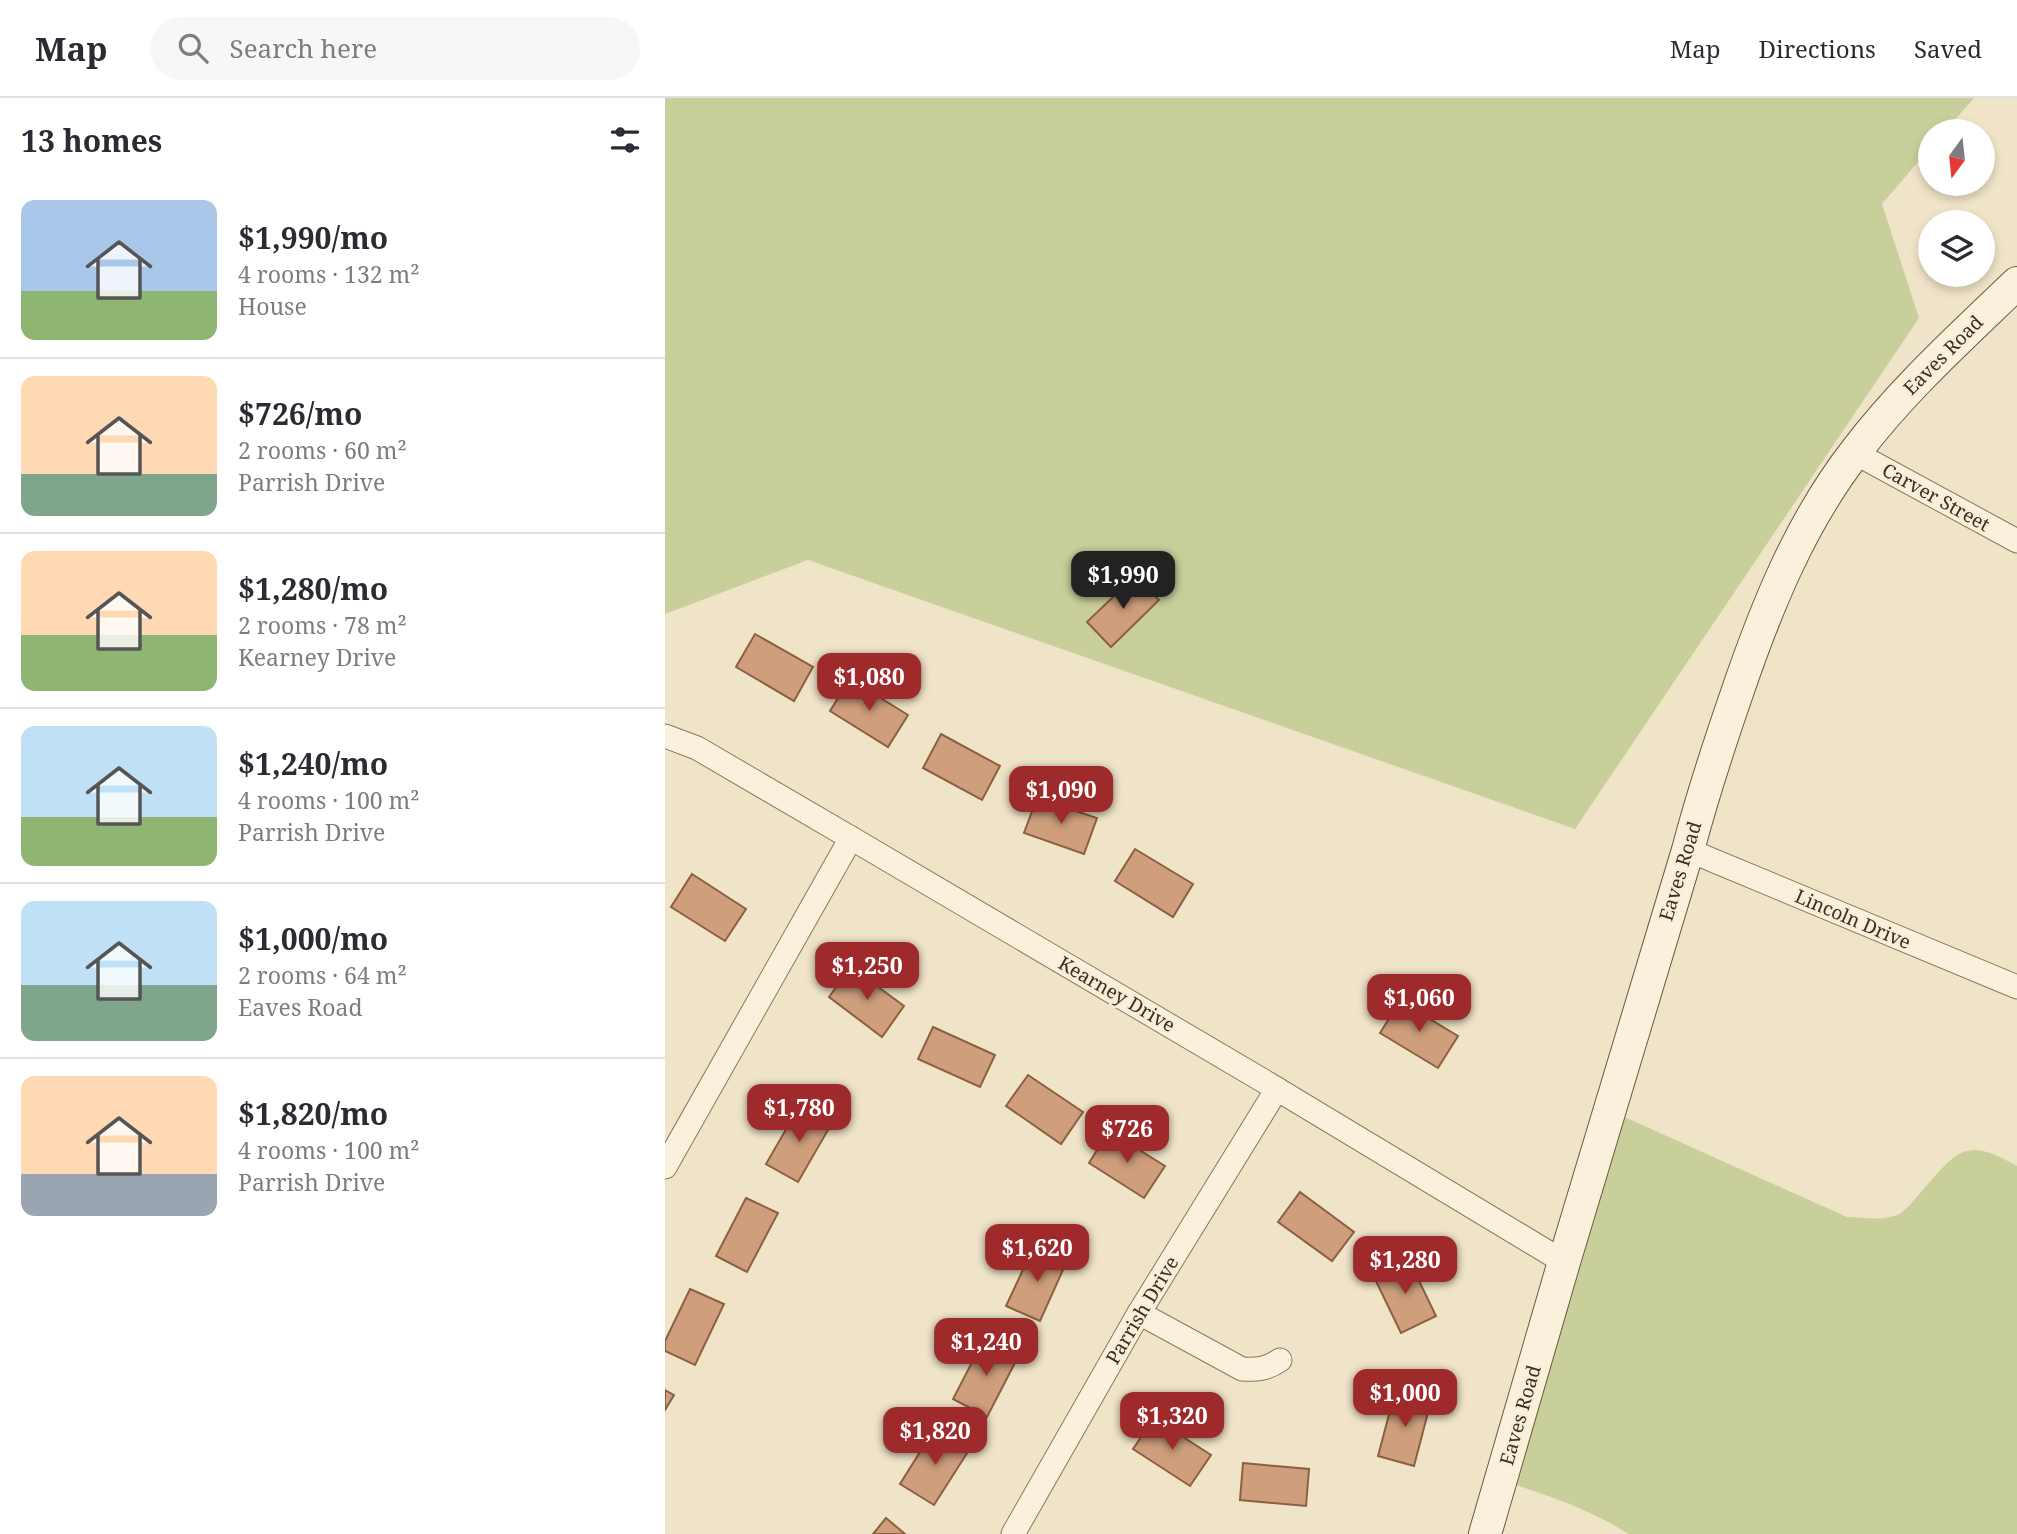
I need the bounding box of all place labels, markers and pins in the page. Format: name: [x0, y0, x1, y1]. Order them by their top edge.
pin: $1,990: [1066, 552, 1180, 611]
pin: $1,080: [812, 654, 926, 713]
pin: $1,090: [1004, 766, 1118, 826]
pin: $1,250: [810, 942, 924, 1002]
pin: $1,060: [1362, 974, 1476, 1034]
pin: $1,780: [742, 1084, 856, 1144]
pin: $726: [1086, 1105, 1168, 1165]
pin: $1,620: [980, 1224, 1094, 1284]
pin: $1,280: [1348, 1236, 1462, 1296]
pin: $1,240: [929, 1318, 1043, 1378]
pin: $1,000: [1348, 1370, 1462, 1429]
pin: $1,320: [1115, 1392, 1229, 1452]
pin: $1,820: [878, 1408, 992, 1467]

